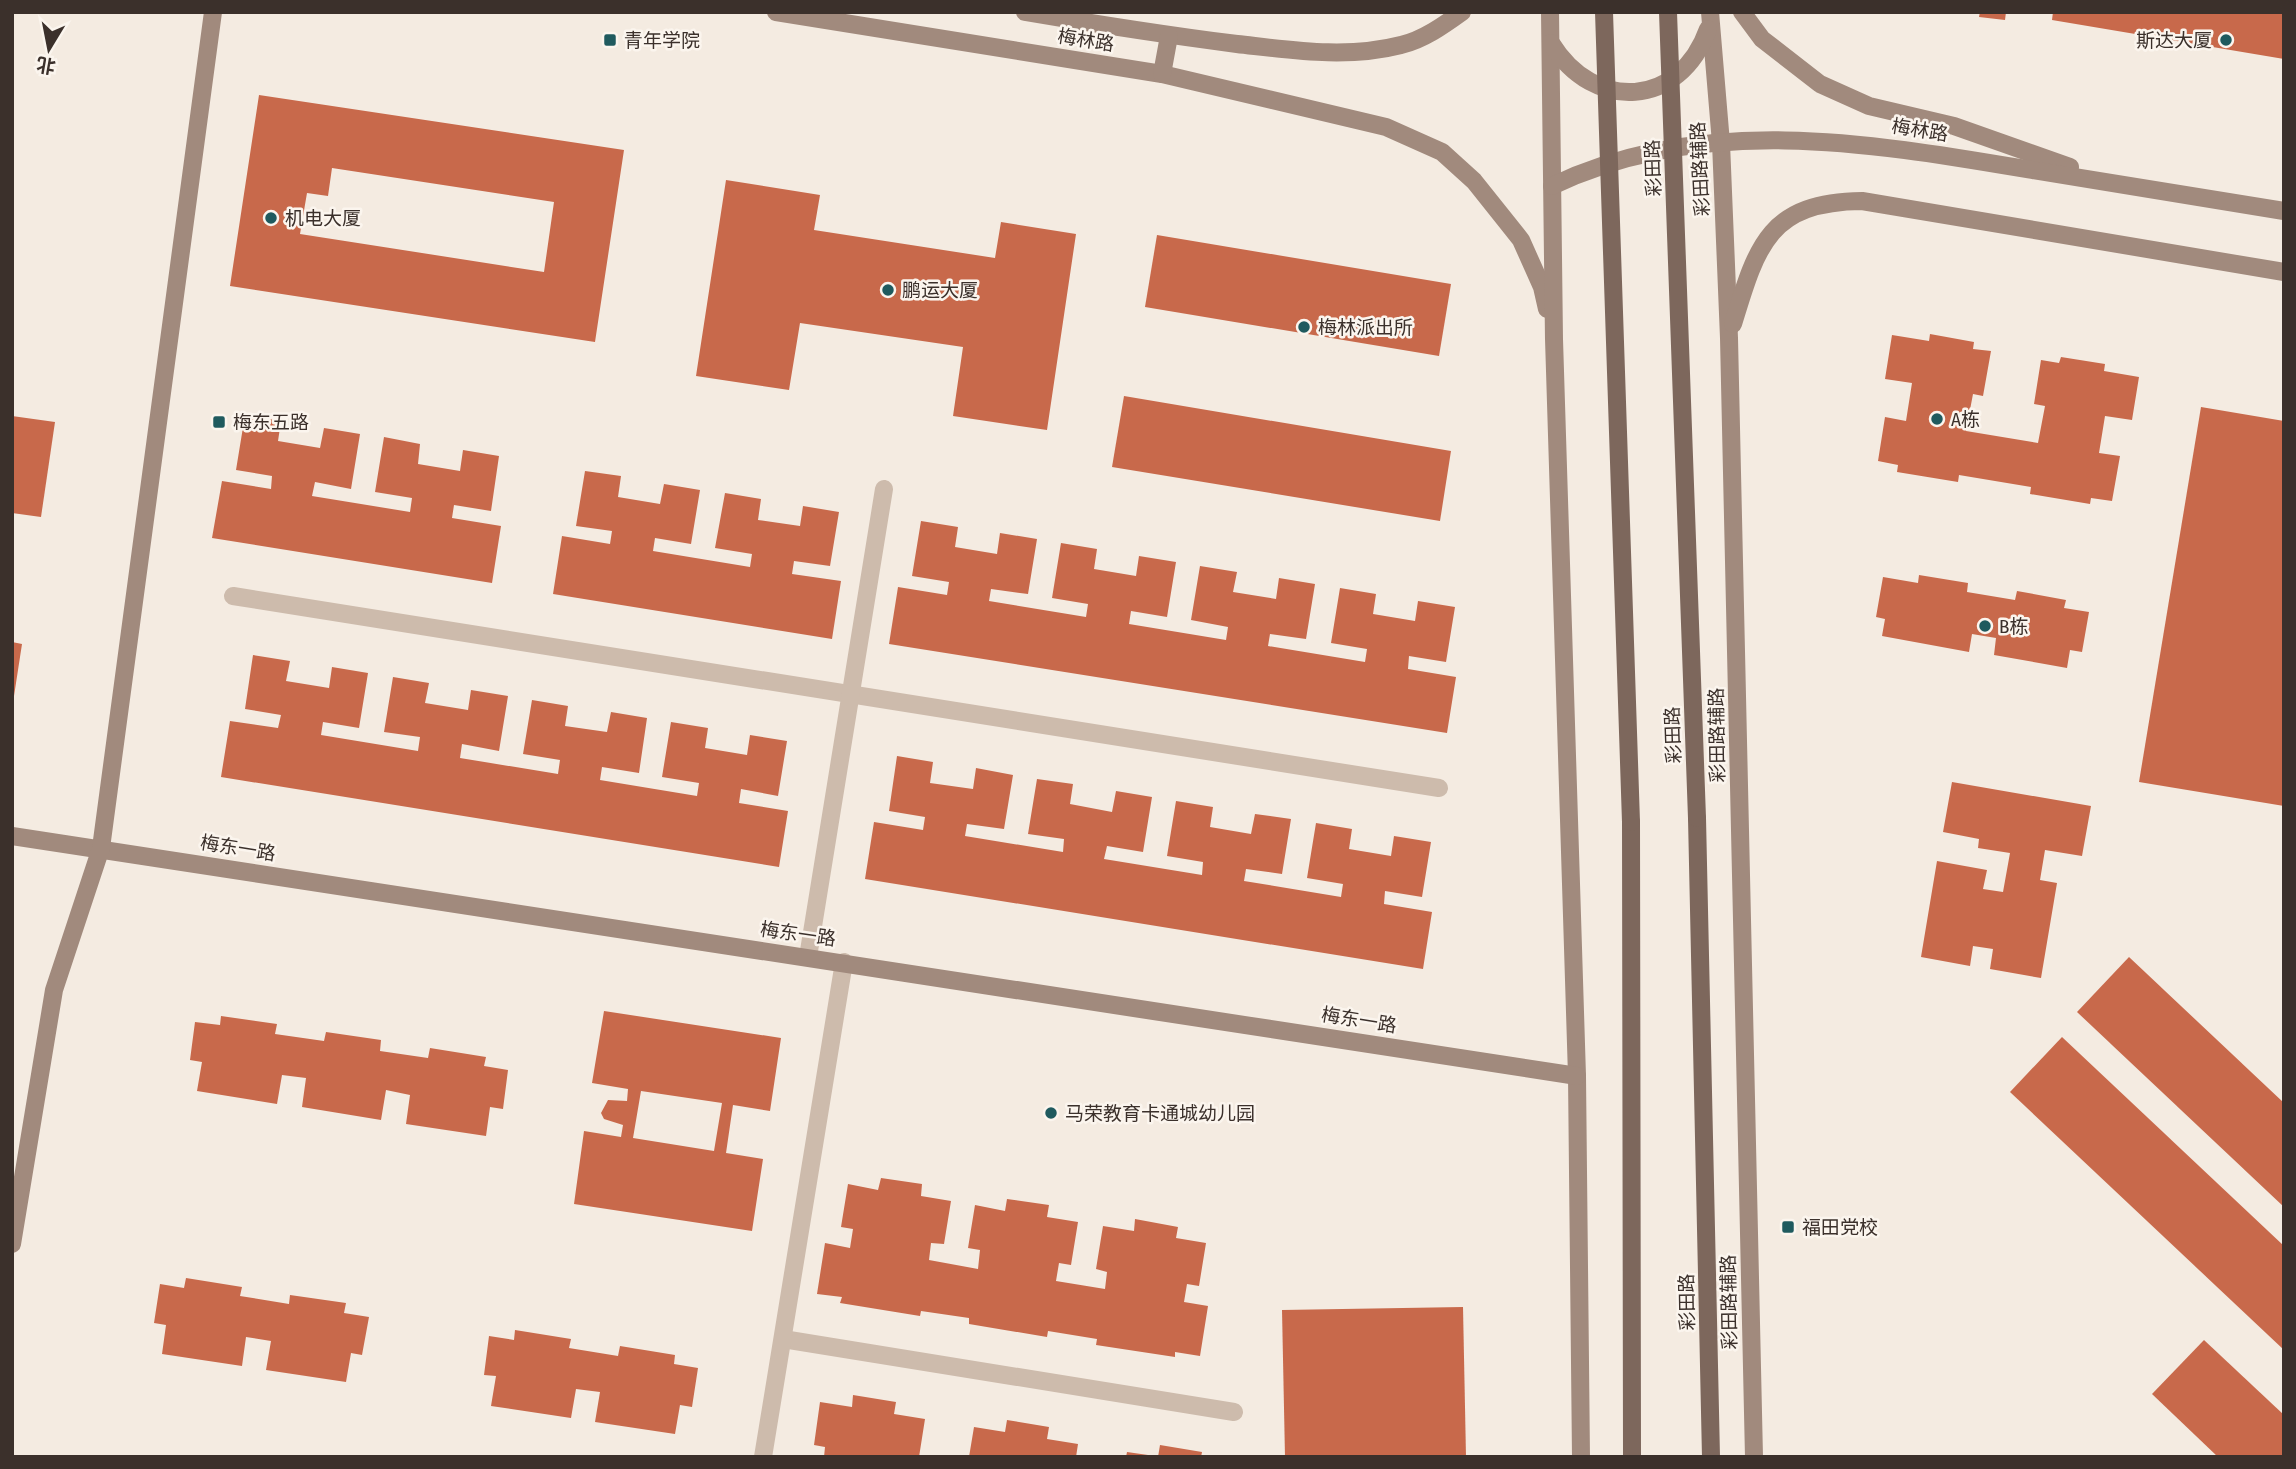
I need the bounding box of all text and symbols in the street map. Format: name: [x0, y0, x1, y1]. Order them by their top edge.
north arrow: [14, 14, 84, 84]
street label: 梅林路: [1056, 24, 1116, 56]
place label: 青年学院: [624, 29, 700, 52]
place label: 斯达大厦: [2136, 29, 2212, 52]
marker: 青年学院: [602, 32, 618, 48]
marker: 斯达大厦: [2218, 32, 2234, 48]
text: 北: [35, 52, 57, 78]
street label: 梅林路: [1890, 114, 1950, 146]
street label: 彩田路辅路: [1686, 121, 1714, 217]
street label: 彩田路: [1641, 139, 1665, 197]
place label: 机电大厦: [285, 207, 361, 230]
marker: 机电大厦: [263, 210, 279, 226]
place label: 鹏运大厦: [902, 279, 978, 302]
marker: 鹏运大厦: [880, 282, 896, 298]
place label: 梅林派出所: [1318, 316, 1413, 339]
marker: 梅林派出所: [1296, 319, 1312, 335]
place label: A栋: [1951, 408, 1980, 431]
place label: 梅东五路: [233, 411, 309, 434]
marker: A栋: [1929, 411, 1945, 427]
marker: 梅东五路: [211, 414, 227, 430]
place label: B栋: [1999, 615, 2028, 638]
marker: B栋: [1977, 618, 1993, 634]
street label: 彩田路辅路: [1705, 687, 1729, 783]
street label: 彩田路: [1661, 706, 1685, 764]
street label: 梅东一路: [199, 831, 277, 865]
street label: 梅东一路: [759, 917, 837, 951]
street label: 梅东一路: [1320, 1003, 1398, 1037]
place label: 马荣教育卡通城幼儿园: [1065, 1102, 1255, 1125]
marker: 马荣教育卡通城幼儿园: [1043, 1105, 1059, 1121]
place label: 福田党校: [1802, 1216, 1878, 1239]
marker: 福田党校: [1780, 1219, 1796, 1235]
street label: 彩田路辅路: [1717, 1254, 1741, 1350]
street label: 彩田路: [1675, 1273, 1699, 1331]

